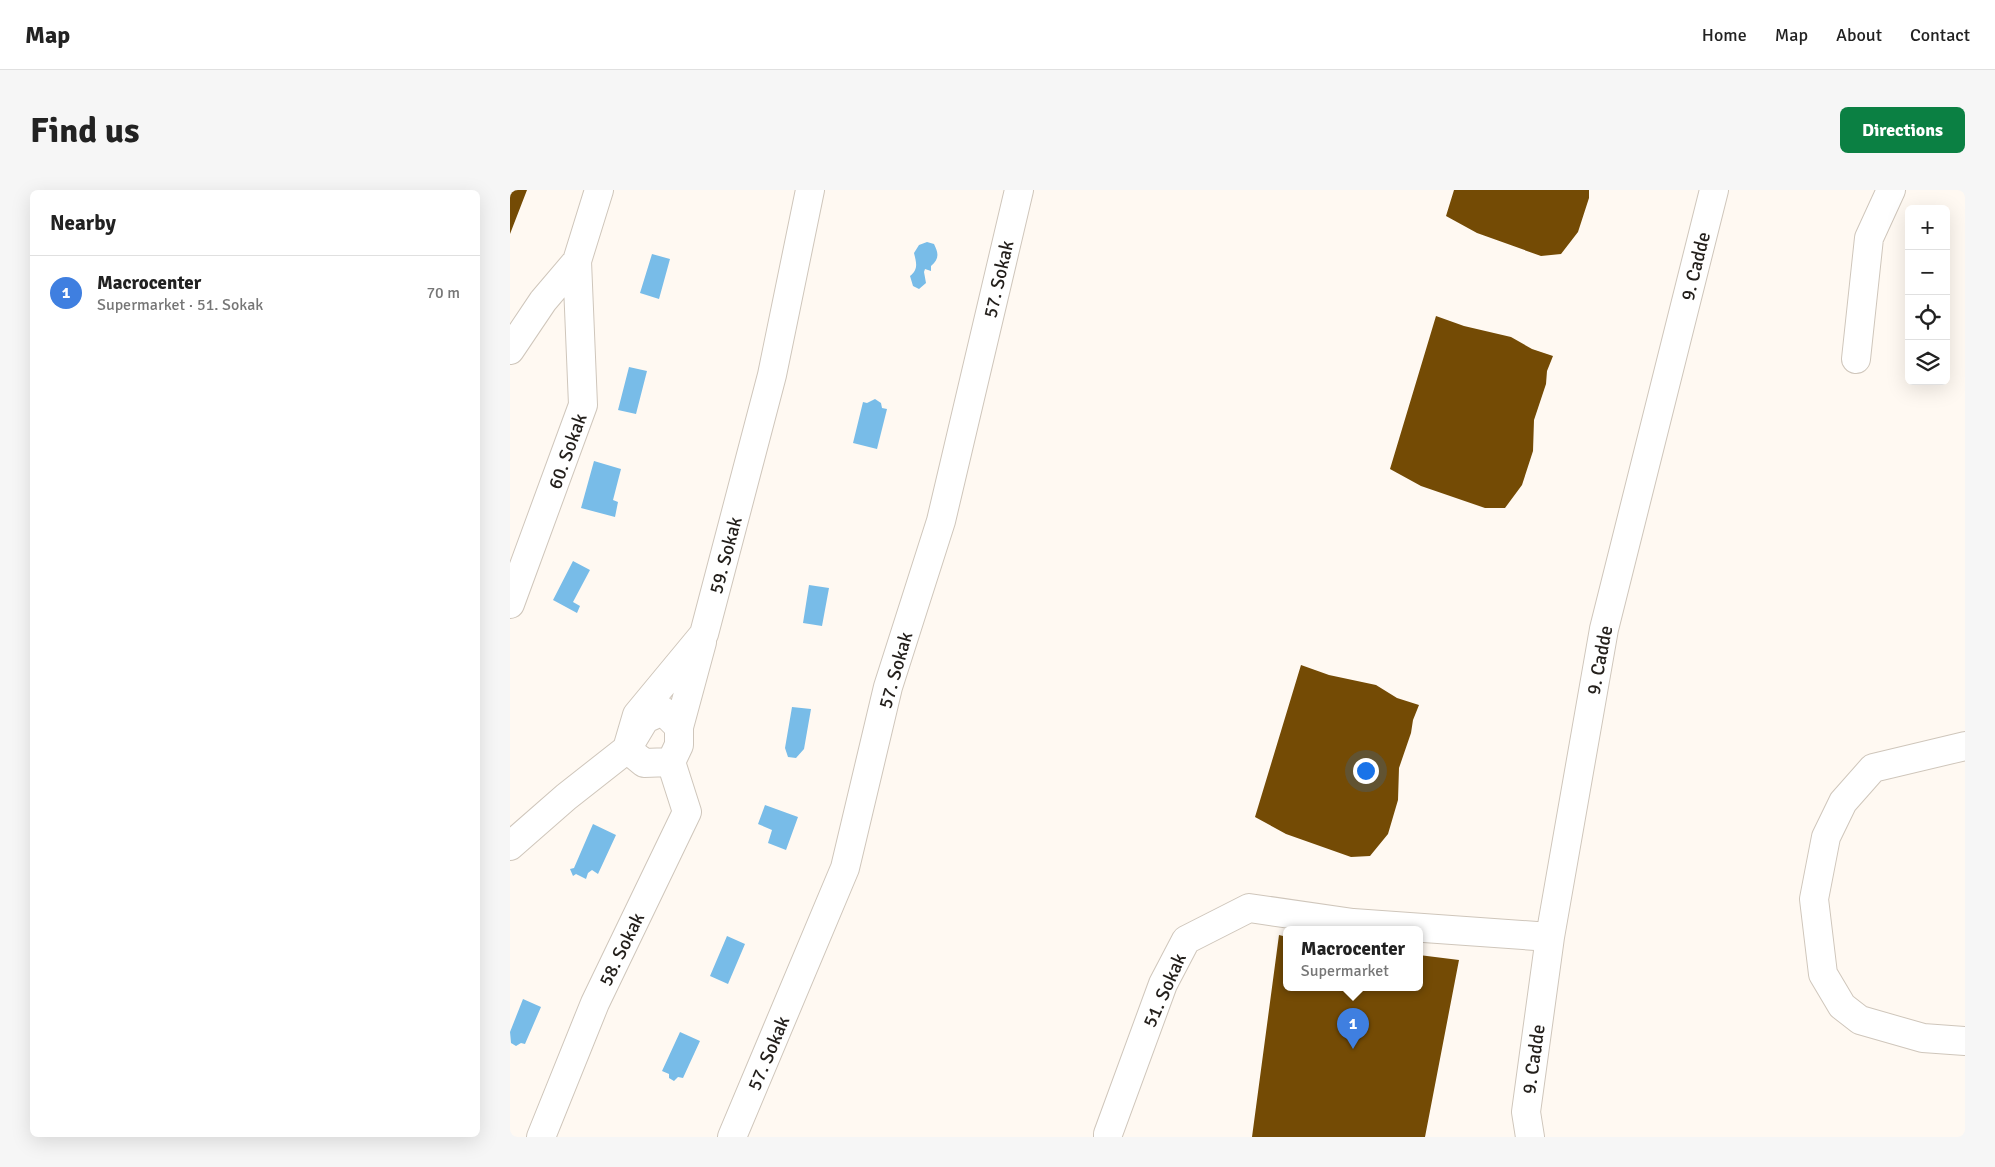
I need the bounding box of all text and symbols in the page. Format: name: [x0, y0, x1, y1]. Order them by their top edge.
text: Map: [25, 20, 70, 50]
text: Home: [1702, 24, 1747, 46]
text: Map: [1775, 24, 1808, 46]
text: About: [1836, 24, 1882, 46]
text: Contact: [1910, 24, 1970, 46]
button: Directions: [1840, 107, 1965, 153]
text: Find us: [30, 109, 140, 152]
map controls: [1905, 205, 1950, 385]
button: +: [1905, 205, 1950, 250]
text: Nearby: [50, 210, 116, 236]
street label: 9. Cadde: [1676, 229, 1716, 303]
street label: 57. Sokak: [978, 238, 1020, 320]
button: −: [1905, 250, 1950, 295]
text: Macrocenter: [97, 271, 201, 295]
text: 1: [62, 283, 70, 303]
text: 70 m: [426, 283, 460, 303]
text: Supermarket · 51. Sokak: [97, 295, 263, 315]
button: locate: [1905, 295, 1950, 340]
button: layers: [1905, 340, 1950, 385]
street label: 60. Sokak: [543, 410, 593, 492]
street label: 59. Sokak: [704, 514, 748, 596]
street label: 9. Cadde: [1582, 624, 1618, 697]
street label: 57. Sokak: [874, 629, 918, 711]
your location: [1353, 758, 1379, 784]
street label: 58. Sokak: [594, 908, 650, 990]
popup: [1283, 926, 1423, 991]
text: Macrocenter: [1301, 937, 1405, 961]
street label: 51. Sokak: [1138, 949, 1192, 1031]
text: Supermarket: [1301, 961, 1389, 981]
pin: 1: [1337, 1008, 1369, 1049]
street label: 57. Sokak: [742, 1012, 796, 1094]
street label: 9. Cadde: [1517, 1023, 1551, 1095]

